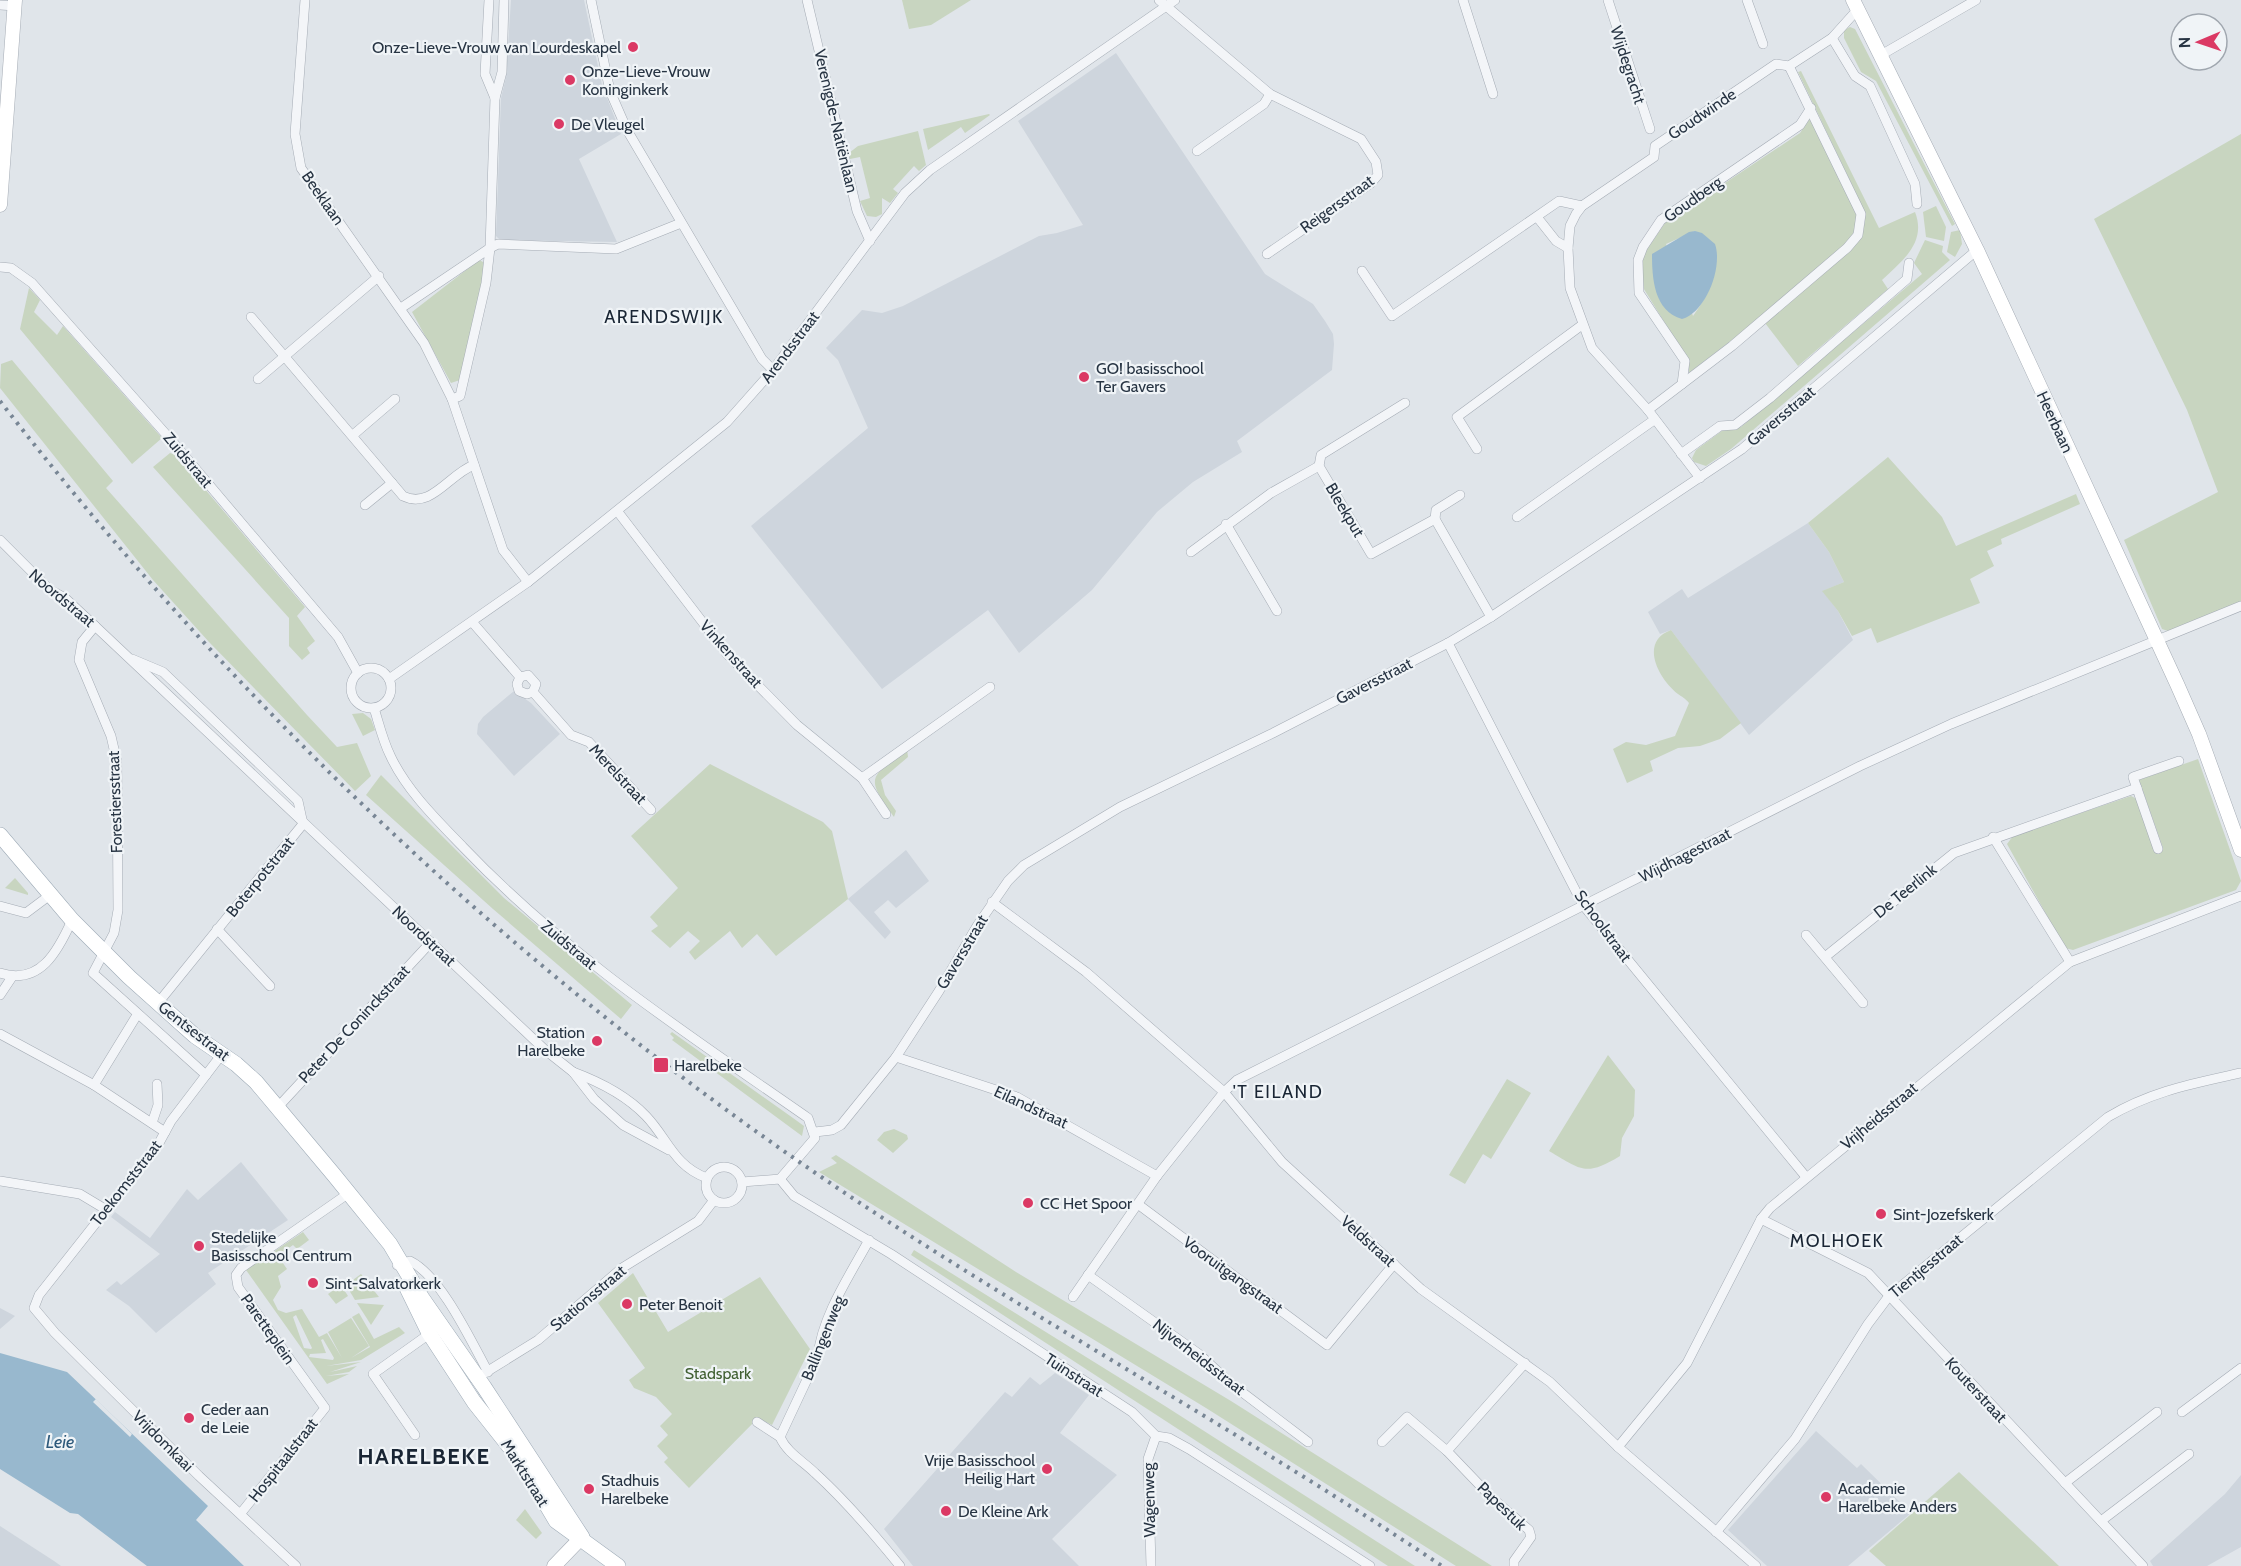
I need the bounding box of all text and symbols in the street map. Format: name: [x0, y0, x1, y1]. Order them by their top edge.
north arrow: [2169, 12, 2229, 72]
street label: Wijdegracht: [1606, 24, 1650, 107]
text: N: [2175, 37, 2194, 48]
place label: Onze-Lieve-Vrouw van Lourdeskapel: [372, 38, 621, 57]
marker: Onze-Lieve-Vrouw van Lourdeskapel: [626, 40, 640, 54]
street label: Verenigde-Natiënlaan: [810, 47, 862, 195]
place label: Onze-Lieve-Vrouw Koninginkerk: [582, 62, 711, 99]
marker: Onze-Lieve-Vrouw Koninginkerk: [563, 73, 577, 87]
street label: Goudwinde: [1664, 84, 1740, 144]
place label: De Vleugel: [571, 115, 645, 134]
marker: De Vleugel: [552, 117, 566, 131]
street label: Beeklaan: [298, 167, 348, 229]
street label: Reigersstraat: [1296, 171, 1378, 237]
street label: Goudberg: [1660, 171, 1727, 226]
district label: ARENDSWIJK: [604, 306, 724, 328]
street label: Arendsstraat: [757, 307, 823, 387]
place label: GO! basisschool Ter Gavers: [1096, 359, 1204, 396]
marker: GO! basisschool Ter Gavers: [1077, 370, 1091, 384]
street label: Gaversstraat: [1743, 382, 1819, 450]
street label: Heerbaan: [2033, 388, 2078, 456]
street label: Zuidstraat: [159, 428, 217, 492]
street label: Bleekput: [1322, 480, 1369, 541]
street label: Noordstraat: [25, 565, 99, 631]
street label: Vinkenstraat: [696, 616, 767, 692]
street label: Gaversstraat: [1333, 653, 1416, 708]
street label: Merelstraat: [585, 740, 651, 808]
street label: Forestiersstraat: [104, 750, 126, 853]
street label: Wijdhagestraat: [1636, 823, 1735, 886]
street label: Boterpotstraat: [222, 833, 298, 921]
street label: De Teerlink: [1870, 859, 1941, 922]
street label: Schoolstraat: [1571, 886, 1636, 966]
street label: Noordstraat: [388, 902, 460, 971]
street label: Gaversstraat: [932, 911, 992, 993]
street label: Zuidstraat: [537, 916, 601, 974]
street label: Peter De Coninckstraat: [294, 961, 414, 1087]
street label: Gentsestraat: [154, 997, 234, 1065]
place label: Station Harelbeke: [517, 1023, 585, 1060]
marker: Station Harelbeke: [590, 1034, 604, 1048]
marker: Harelbeke: [652, 1056, 670, 1074]
place label: Harelbeke: [674, 1056, 742, 1075]
street label: Vrijheidsstraat: [1837, 1078, 1922, 1154]
district label: 'T EILAND: [1233, 1081, 1323, 1103]
street label: Eilandstraat: [991, 1082, 1072, 1133]
street label: Toekomststraat: [87, 1136, 166, 1230]
place label: CC Het Spoor: [1040, 1194, 1133, 1213]
marker: CC Het Spoor: [1021, 1196, 1035, 1210]
place label: Sint-Jozefskerk: [1893, 1205, 1995, 1224]
marker: Sint-Jozefskerk: [1874, 1207, 1888, 1221]
street label: Veldstraat: [1337, 1211, 1400, 1271]
place label: Stedelijke Basisschool Centrum: [211, 1228, 352, 1265]
street label: Tientjesstraat: [1885, 1229, 1967, 1302]
district label: MOLHOEK: [1790, 1230, 1884, 1252]
street label: Vooruitgangstraat: [1179, 1232, 1287, 1318]
marker: Stedelijke Basisschool Centrum: [192, 1239, 206, 1253]
street label: Stationsstraat: [546, 1261, 630, 1335]
place label: Sint-Salvatorkerk: [325, 1274, 442, 1293]
marker: Sint-Salvatorkerk: [306, 1276, 320, 1290]
street label: Paretteplein: [237, 1290, 299, 1368]
street label: Ballingenweg: [797, 1292, 849, 1383]
place label: Peter Benoit: [639, 1295, 723, 1314]
marker: Peter Benoit: [620, 1297, 634, 1311]
street label: Nijverheidsstraat: [1149, 1315, 1250, 1399]
street label: Tuinstraat: [1041, 1349, 1107, 1401]
street label: Kouterstraat: [1941, 1354, 2011, 1427]
park label: Stadspark: [685, 1364, 752, 1383]
place label: Ceder aan de Leie: [201, 1400, 269, 1437]
street label: Vrijdomkaai: [129, 1407, 197, 1475]
marker: Ceder aan de Leie: [182, 1411, 196, 1425]
street label: Hospitaalstraat: [244, 1414, 322, 1506]
water label: Leie: [46, 1431, 74, 1453]
street label: Marktstraat: [497, 1436, 553, 1511]
district label: HARELBEKE: [357, 1443, 491, 1470]
place label: Vrije Basisschool Heilig Hart: [924, 1451, 1036, 1488]
street label: Wagenweg: [1139, 1461, 1159, 1538]
marker: Vrije Basisschool Heilig Hart: [1040, 1462, 1054, 1476]
place label: Stadhuis Harelbeke: [601, 1471, 669, 1508]
street label: Papestuk: [1473, 1478, 1531, 1535]
place label: Academie Harelbeke Anders: [1838, 1479, 1957, 1516]
marker: Stadhuis Harelbeke: [582, 1482, 596, 1496]
marker: Academie Harelbeke Anders: [1819, 1490, 1833, 1504]
place label: De Kleine Ark: [958, 1502, 1049, 1521]
marker: De Kleine Ark: [939, 1504, 953, 1518]

